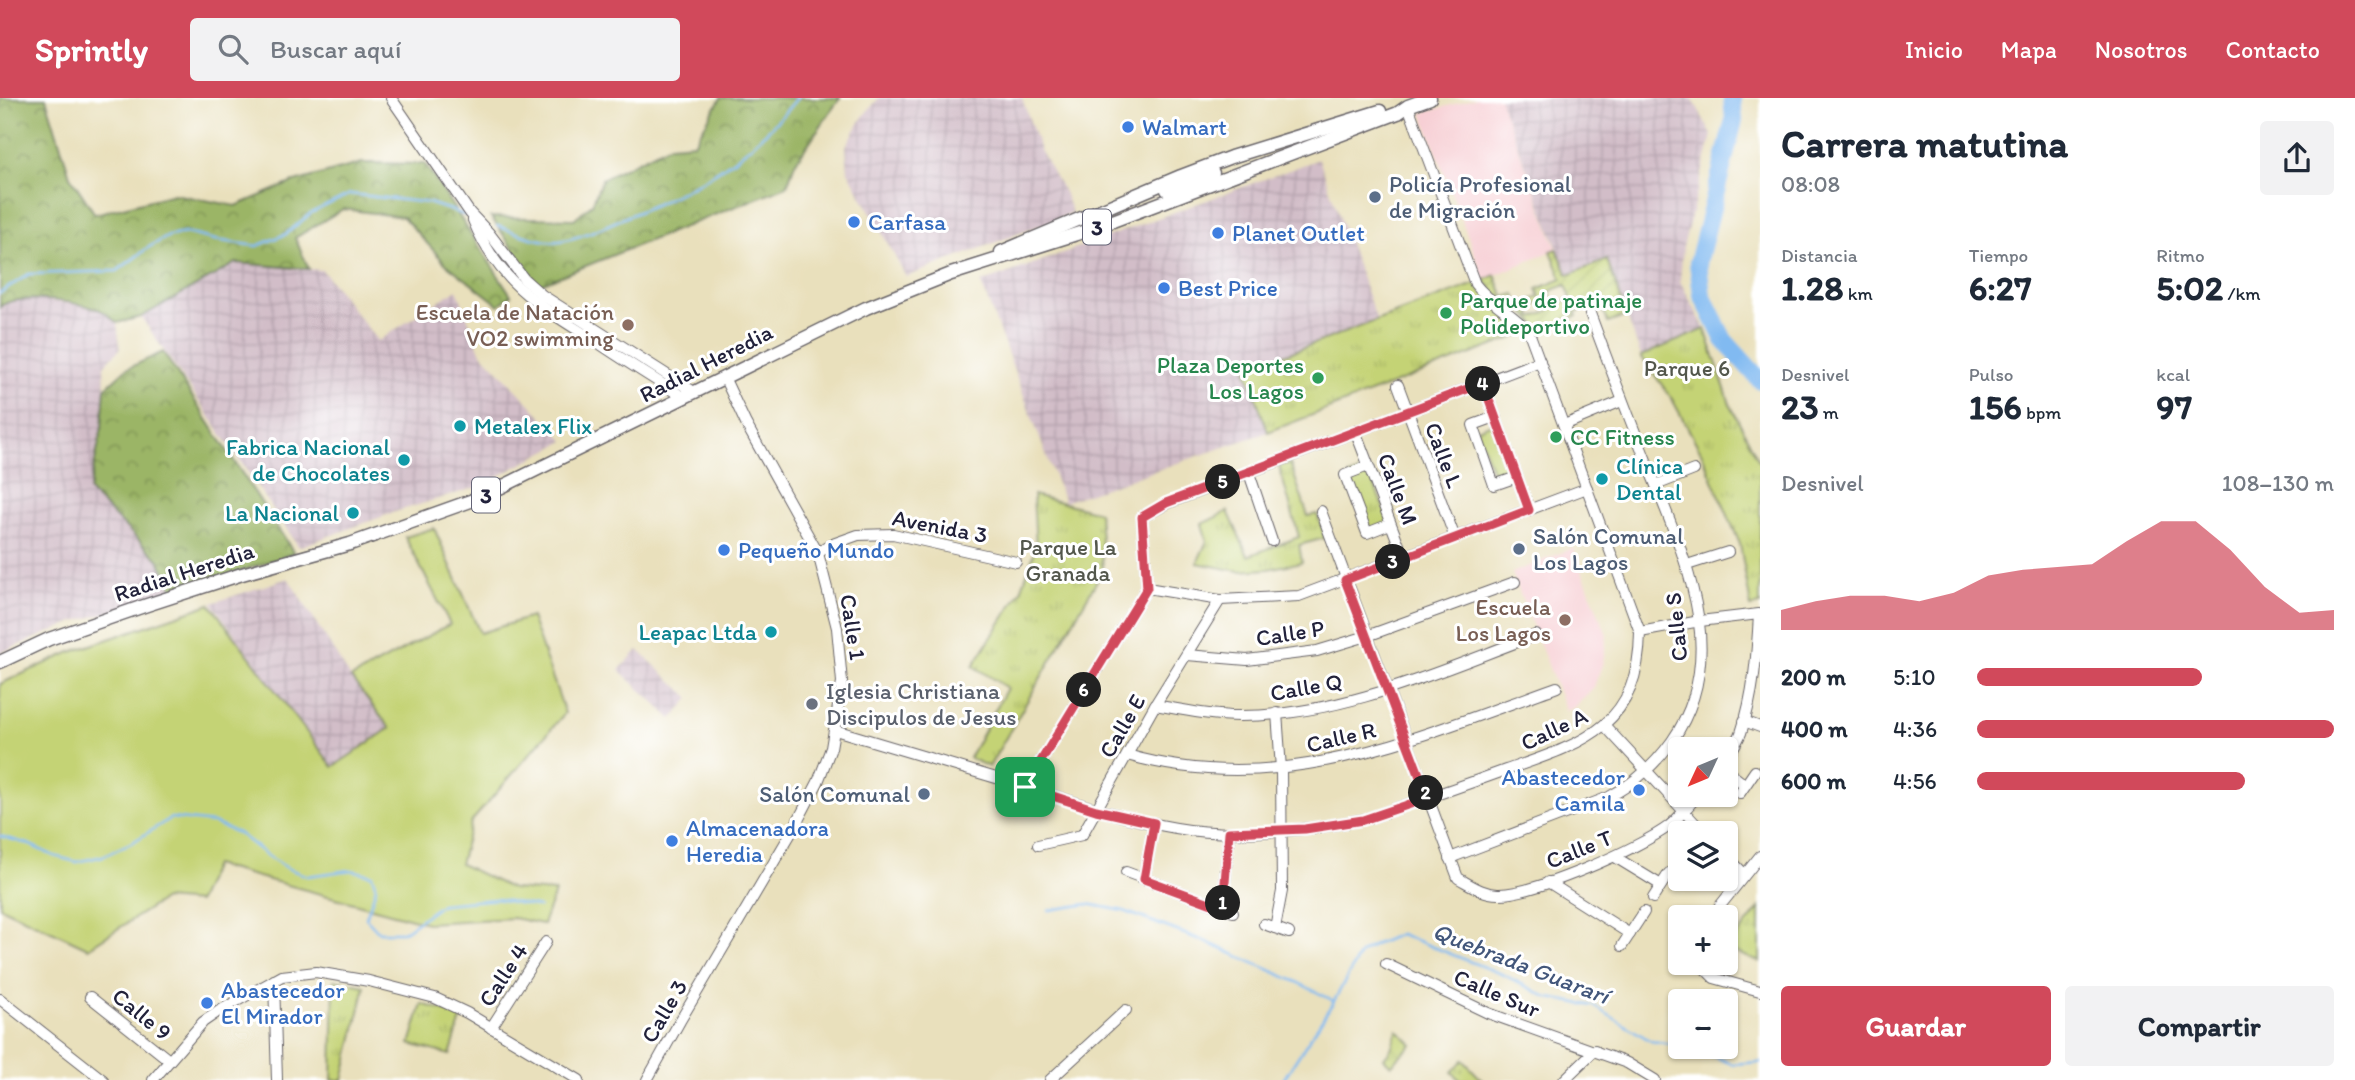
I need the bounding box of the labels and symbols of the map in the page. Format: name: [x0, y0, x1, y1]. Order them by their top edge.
place label: Walmart: [1142, 113, 1227, 141]
marker: Walmart: [1120, 119, 1136, 135]
place label: Policía Profesional de Migración: [1389, 170, 1572, 224]
marker: Policía Profesional de Migración: [1367, 189, 1383, 205]
place label: Carfasa: [868, 208, 946, 236]
road number: 3: [1083, 209, 1111, 244]
marker: Carfasa: [846, 214, 862, 230]
place label: Planet Outlet: [1232, 219, 1365, 247]
marker: Planet Outlet: [1210, 225, 1226, 241]
place label: Best Price: [1178, 274, 1278, 302]
marker: Best Price: [1156, 280, 1172, 296]
place label: Parque de patinaje Polideportivo: [1460, 286, 1642, 340]
place label: Escuela de Natación VO2 swimming: [416, 298, 614, 352]
marker: Parque de patinaje Polideportivo: [1438, 305, 1454, 321]
marker: Escuela de Natación VO2 swimming: [620, 317, 636, 333]
street label: Radial Heredia: [635, 317, 777, 409]
place label: Plaza Deportes Los Lagos: [1157, 351, 1304, 405]
park label: Parque 6: [1644, 354, 1730, 382]
pin: 4: [1466, 366, 1500, 402]
marker: Plaza Deportes Los Lagos: [1310, 370, 1326, 386]
place label: Metalex Flix: [474, 412, 592, 440]
marker: Metalex Flix: [452, 418, 468, 434]
street label: Calle L: [1419, 418, 1469, 492]
place label: CC Fitness: [1570, 423, 1675, 451]
marker: CC Fitness: [1548, 429, 1564, 445]
place label: Fabrica Nacional de Chocolates: [226, 433, 390, 487]
street label: Calle M: [1372, 449, 1424, 529]
marker: Fabrica Nacional de Chocolates: [396, 452, 412, 468]
place label: Clínica Dental: [1616, 452, 1683, 506]
pin: 5: [1206, 464, 1240, 500]
marker: Clínica Dental: [1594, 471, 1610, 487]
road number: 3: [472, 478, 500, 512]
place label: La Nacional: [225, 499, 339, 527]
street label: Avenida 3: [890, 503, 990, 549]
marker: La Nacional: [345, 505, 361, 521]
place label: Salón Comunal Los Lagos: [1533, 522, 1684, 576]
park label: Parque La Granada: [1019, 533, 1117, 587]
street label: Radial Heredia: [110, 536, 258, 608]
place label: Pequeño Mundo: [738, 536, 894, 564]
marker: Salón Comunal Los Lagos: [1511, 541, 1527, 557]
marker: Pequeño Mundo: [716, 542, 732, 558]
pin: 3: [1376, 545, 1410, 580]
street label: Calle S: [1658, 591, 1694, 663]
street label: Calle 1: [834, 592, 872, 662]
place label: Escuela Los Lagos: [1456, 593, 1551, 647]
marker: Escuela Los Lagos: [1557, 612, 1573, 628]
street label: Calle P: [1254, 614, 1326, 652]
place label: Leapac Ltda: [638, 618, 757, 646]
marker: Leapac Ltda: [763, 624, 779, 640]
street label: Calle Q: [1268, 667, 1344, 707]
pin: 6: [1066, 672, 1102, 708]
place label: Iglesia Christiana Discipulos de Jesus: [826, 677, 1017, 731]
street label: Calle E: [1093, 689, 1151, 763]
marker: Iglesia Christiana Discipulos de Jesus: [804, 696, 820, 712]
street label: Calle A: [1516, 701, 1592, 757]
street label: Calle R: [1304, 715, 1379, 759]
north arrow: [1668, 737, 1738, 807]
pin: [995, 757, 1055, 817]
place label: Abastecedor Camila: [1501, 763, 1625, 817]
pin: 2: [1408, 776, 1444, 810]
place label: Salón Comunal: [759, 780, 910, 808]
marker: Abastecedor Camila: [1631, 782, 1647, 798]
marker: Salón Comunal: [916, 786, 932, 802]
place label: Almacenadora Heredia: [686, 814, 829, 868]
street label: Calle T: [1542, 823, 1616, 875]
marker: Almacenadora Heredia: [664, 833, 680, 849]
pin: 1: [1206, 886, 1240, 920]
water label: Quebrada Guararí: [1429, 916, 1617, 1011]
street label: Calle 4: [472, 938, 534, 1012]
street label: Calle Sur: [1450, 962, 1544, 1024]
street label: Calle 3: [635, 974, 693, 1048]
place label: Abastecedor El Mirador: [221, 976, 345, 1030]
street label: Calle 9: [107, 982, 177, 1046]
marker: Abastecedor El Mirador: [199, 995, 215, 1011]

